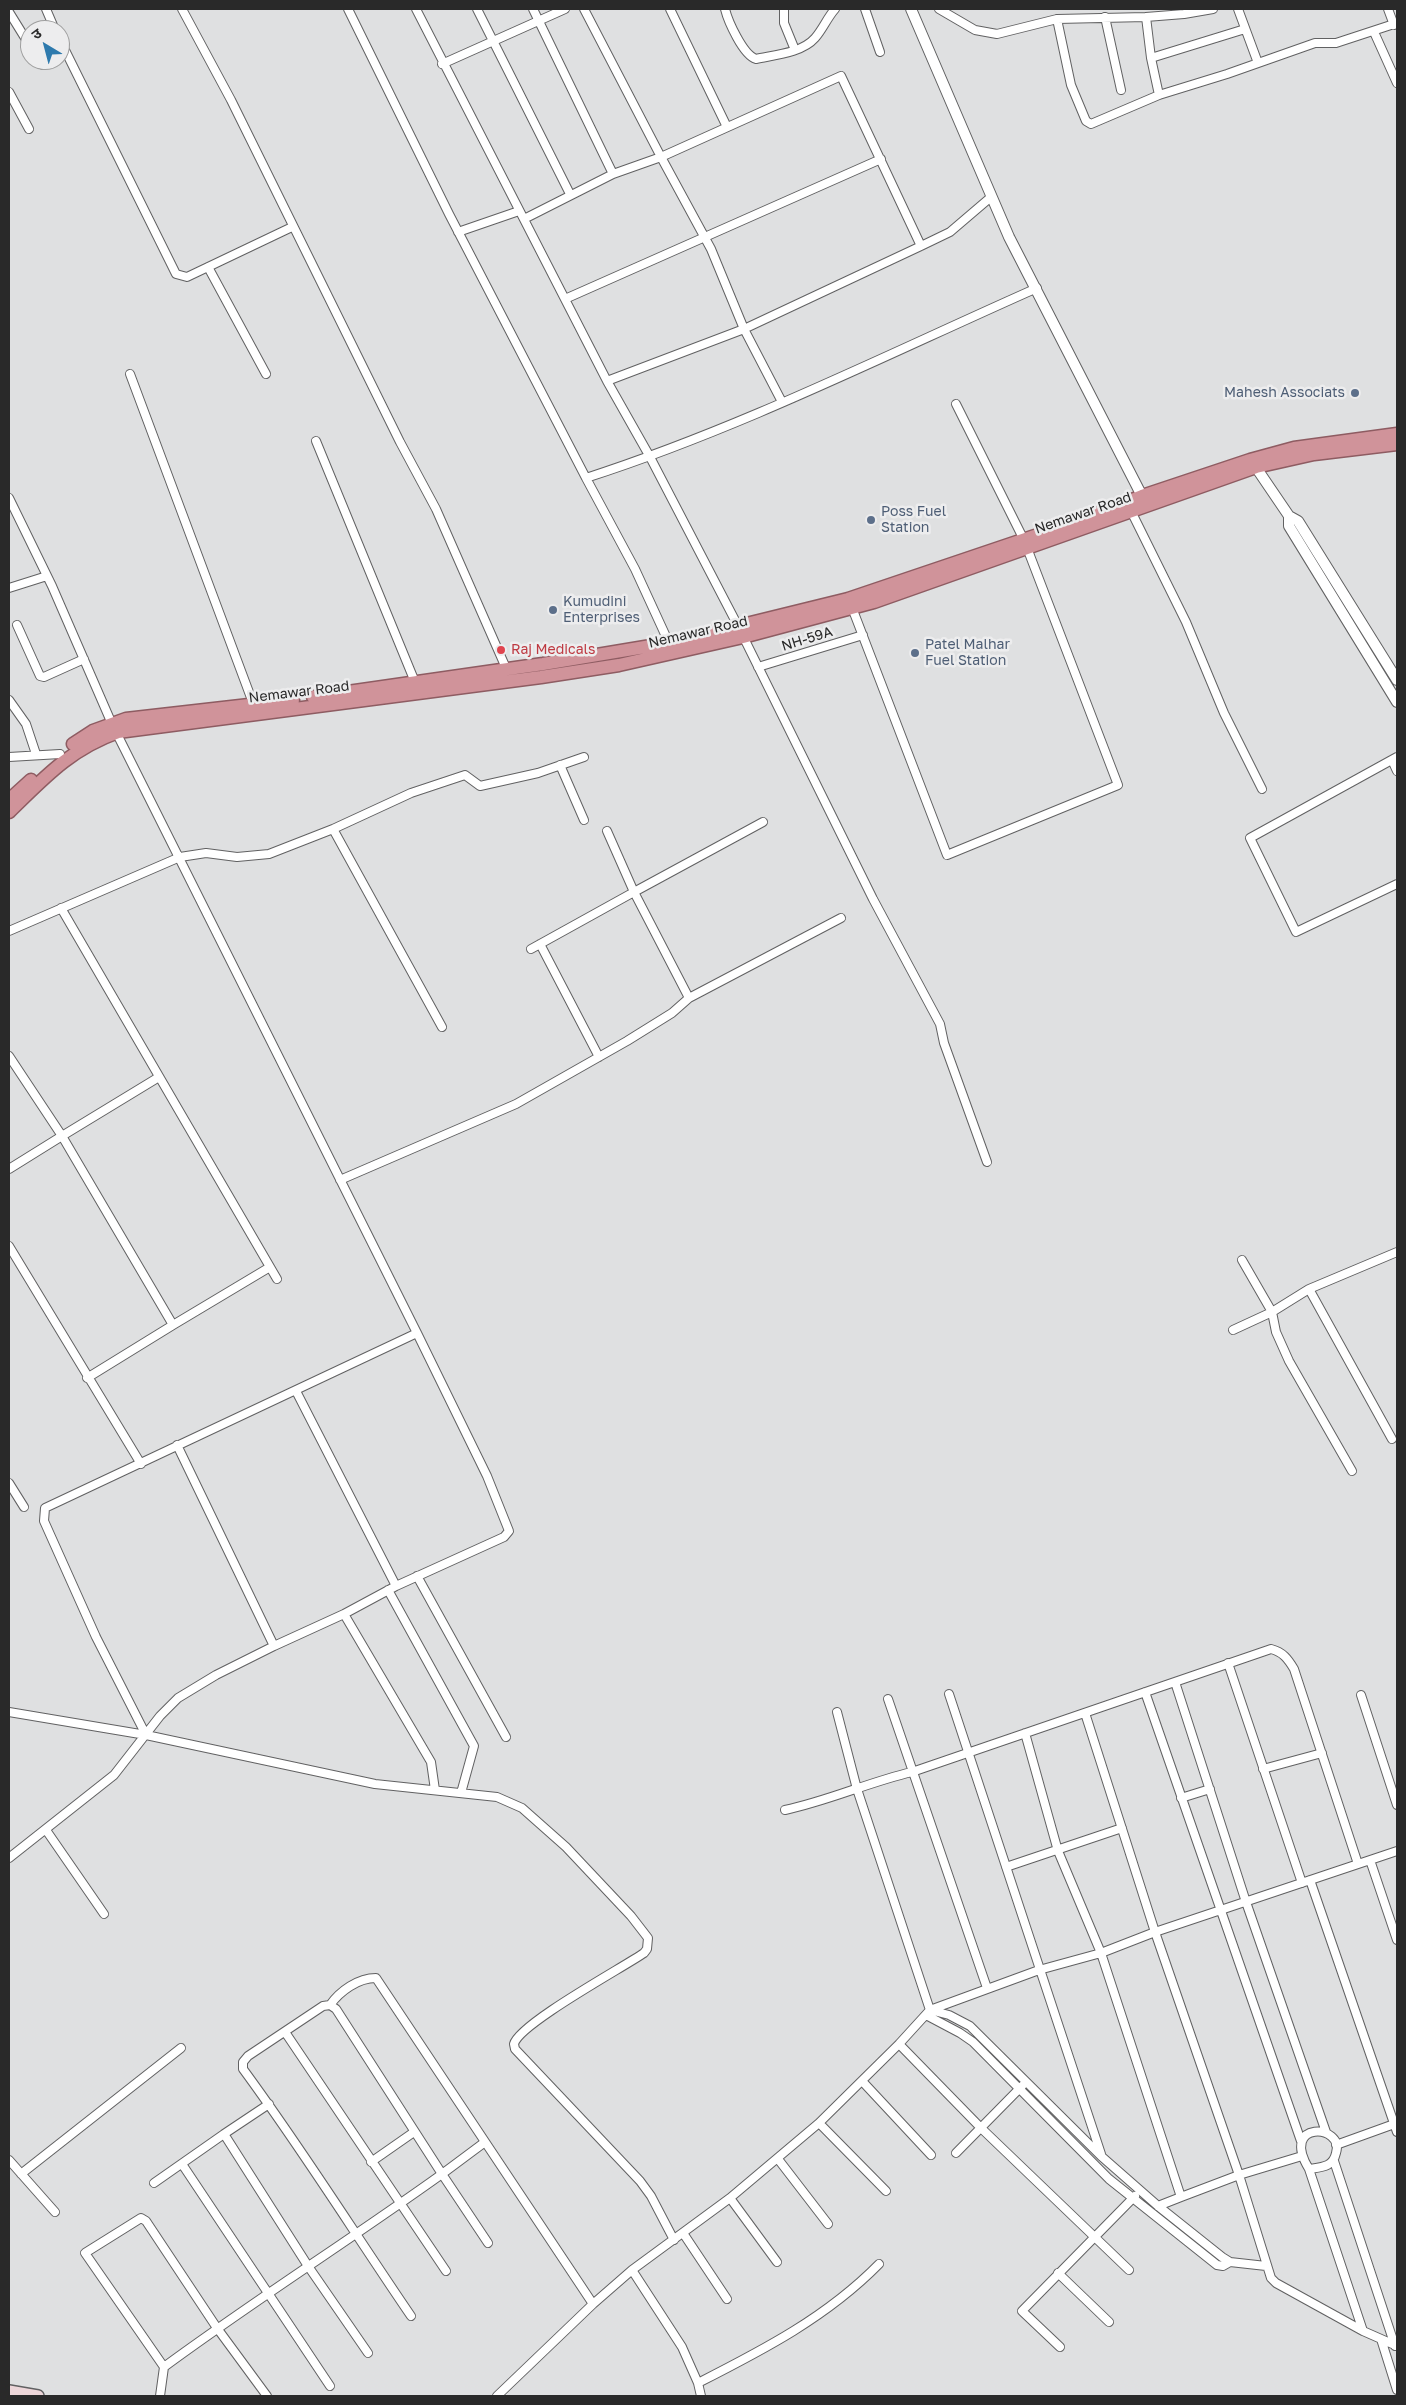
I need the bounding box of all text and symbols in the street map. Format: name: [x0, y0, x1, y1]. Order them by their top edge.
north arrow: [20, 20, 70, 70]
text: उ: [28, 24, 45, 43]
place label: Mahesh Associats: [1224, 385, 1345, 401]
marker: Mahesh Associats: [1349, 387, 1361, 399]
street label: Nemawar Road: [1032, 489, 1134, 537]
place label: Poss Fuel Station: [881, 504, 946, 536]
marker: Poss Fuel Station: [865, 514, 877, 526]
place label: Kumudini Enterprises: [563, 594, 640, 626]
marker: Kumudini Enterprises: [547, 604, 559, 616]
street label: Nemawar Road: [647, 612, 749, 652]
street label: NH-59A: [779, 623, 835, 655]
place label: Patel Malhar Fuel Station: [925, 637, 1010, 670]
place label: Raj Medicals: [511, 642, 596, 658]
marker: Raj Medicals: [495, 644, 507, 656]
marker: Patel Malhar Fuel Station: [909, 647, 921, 659]
street label: Nemawar Road: [248, 677, 350, 707]

